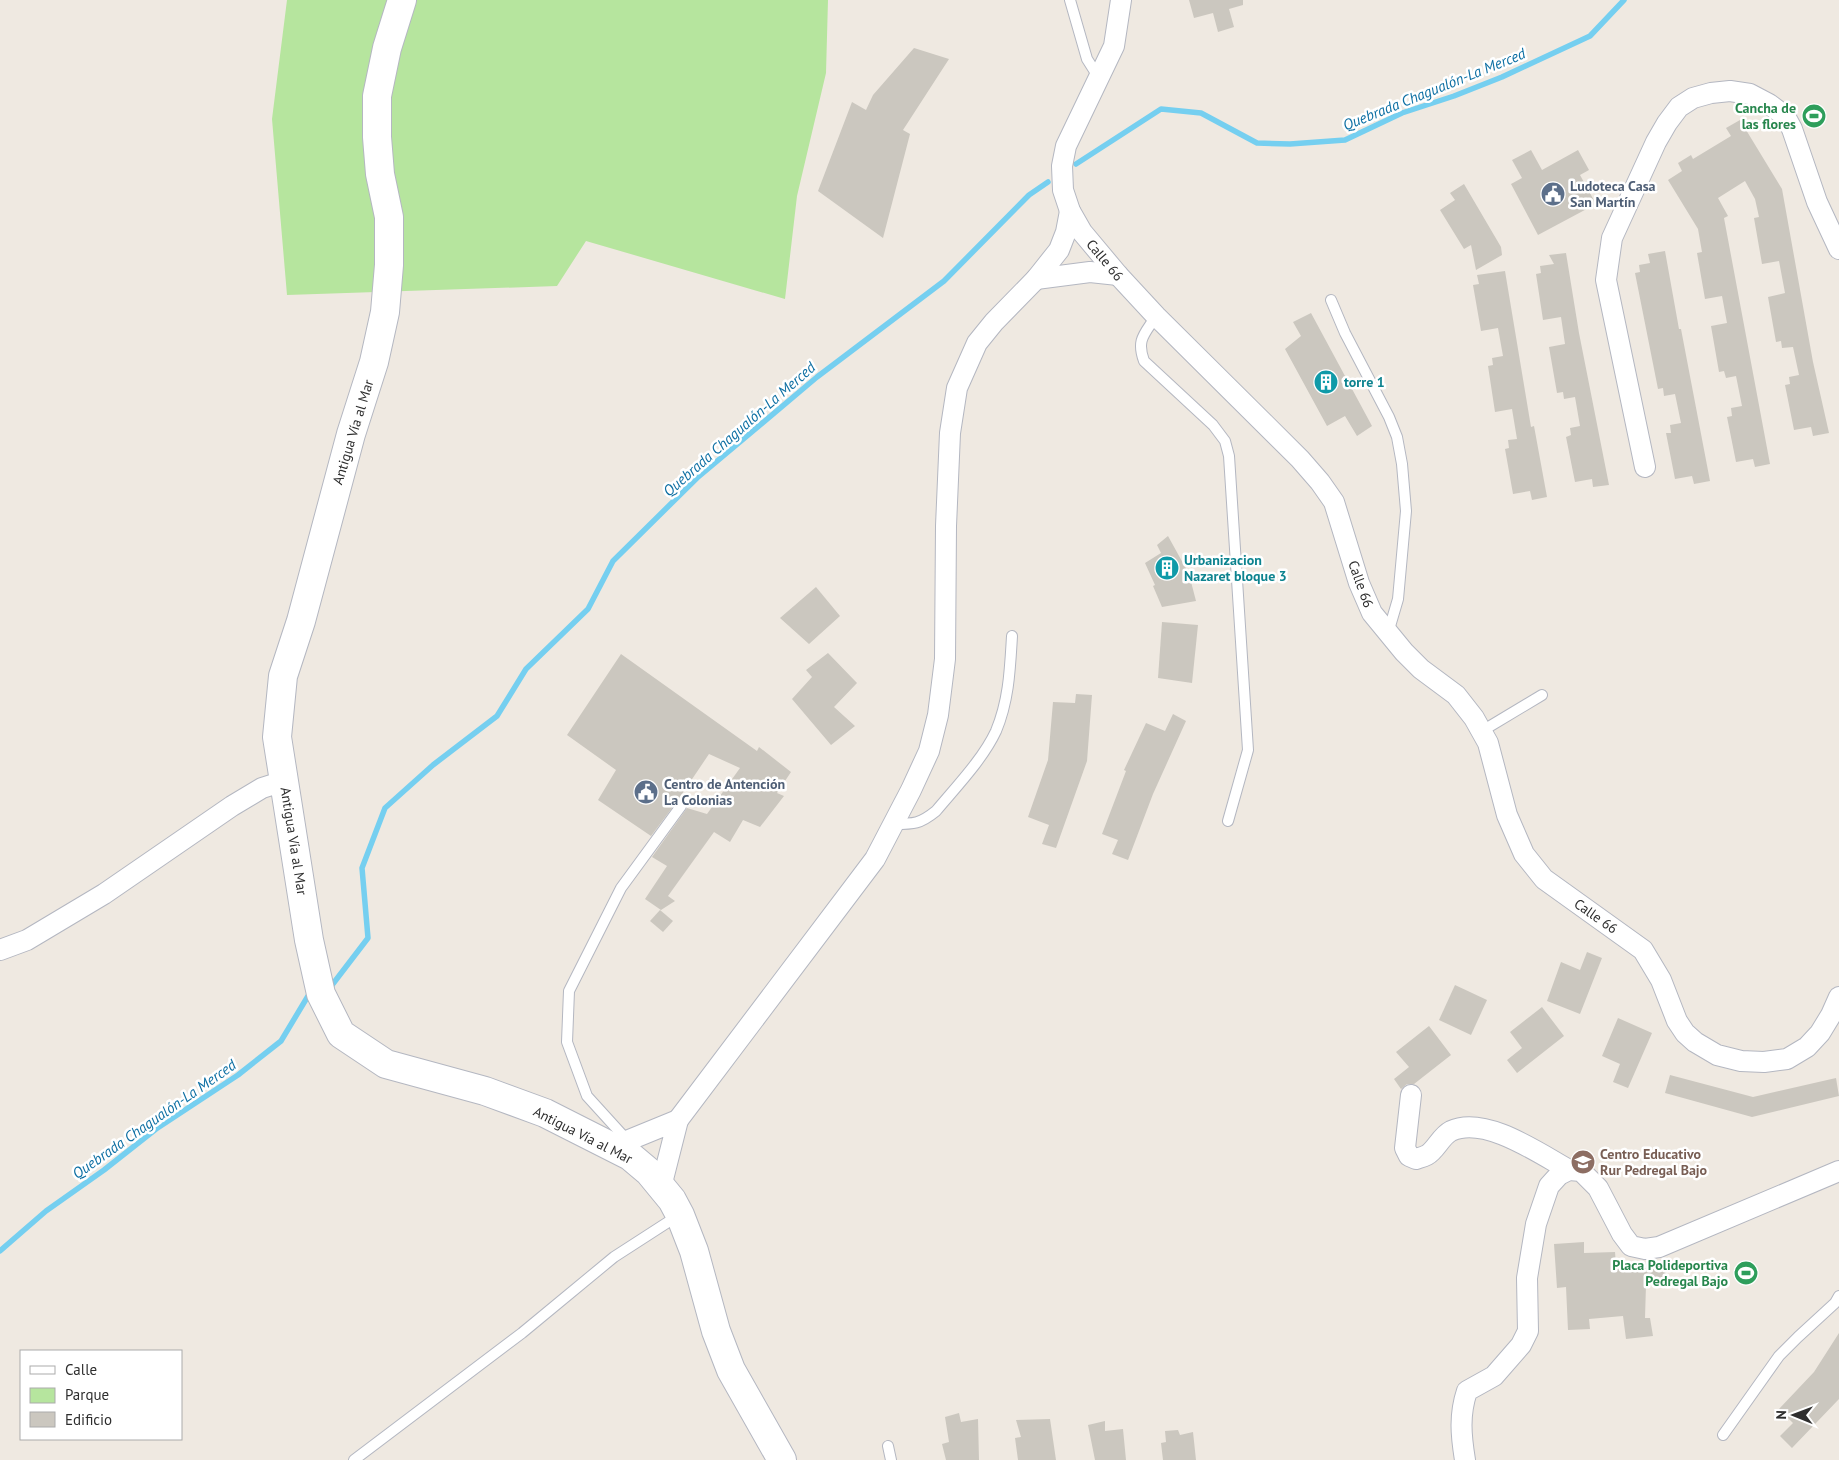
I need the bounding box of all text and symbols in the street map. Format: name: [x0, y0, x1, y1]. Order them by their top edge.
water label: Quebrada Chagualón-La Merced: [1340, 43, 1529, 134]
place label: Cancha de las flores: [1735, 99, 1796, 133]
sports icon: Cancha de las flores: [1801, 103, 1827, 129]
place label: Ludoteca Casa San Martín: [1570, 177, 1656, 211]
public building icon: Ludoteca Casa San Martín: [1540, 181, 1566, 207]
street label: Calle 66: [1082, 235, 1128, 285]
water label: Quebrada Chagualón-La Merced: [659, 357, 819, 500]
building icon: torre 1: [1313, 369, 1339, 395]
place label: torre 1: [1344, 373, 1385, 391]
street label: Antigua Vía al Mar: [328, 377, 378, 487]
place label: Urbanizacion Nazaret bloque 3: [1184, 551, 1287, 585]
building icon: Urbanizacion Nazaret bloque 3: [1154, 555, 1180, 581]
street label: Calle 66: [1344, 558, 1378, 610]
place label: Centro de Antención La Colonias: [664, 775, 785, 809]
public building icon: Centro de Antención La Colonias: [633, 779, 659, 805]
street label: Antigua Vía al Mar: [277, 786, 311, 896]
street label: Calle 66: [1571, 895, 1621, 937]
water label: Quebrada Chagualón-La Merced: [68, 1055, 240, 1183]
street label: Antigua Vía al Mar: [530, 1102, 636, 1168]
place label: Centro Educativo Rur Pedregal Bajo: [1600, 1145, 1708, 1179]
school or university icon: Centro Educativo Rur Pedregal Bajo: [1570, 1149, 1596, 1175]
place label: Placa Polideportiva Pedregal Bajo: [1612, 1256, 1728, 1290]
sports icon: Placa Polideportiva Pedregal Bajo: [1733, 1260, 1759, 1286]
legend: [20, 1350, 182, 1440]
text: Calle: [65, 1360, 97, 1379]
text: Parque: [65, 1385, 109, 1404]
north arrow: [1769, 1390, 1819, 1440]
text: Edificio: [65, 1410, 112, 1429]
text: N: [1772, 1410, 1790, 1420]

